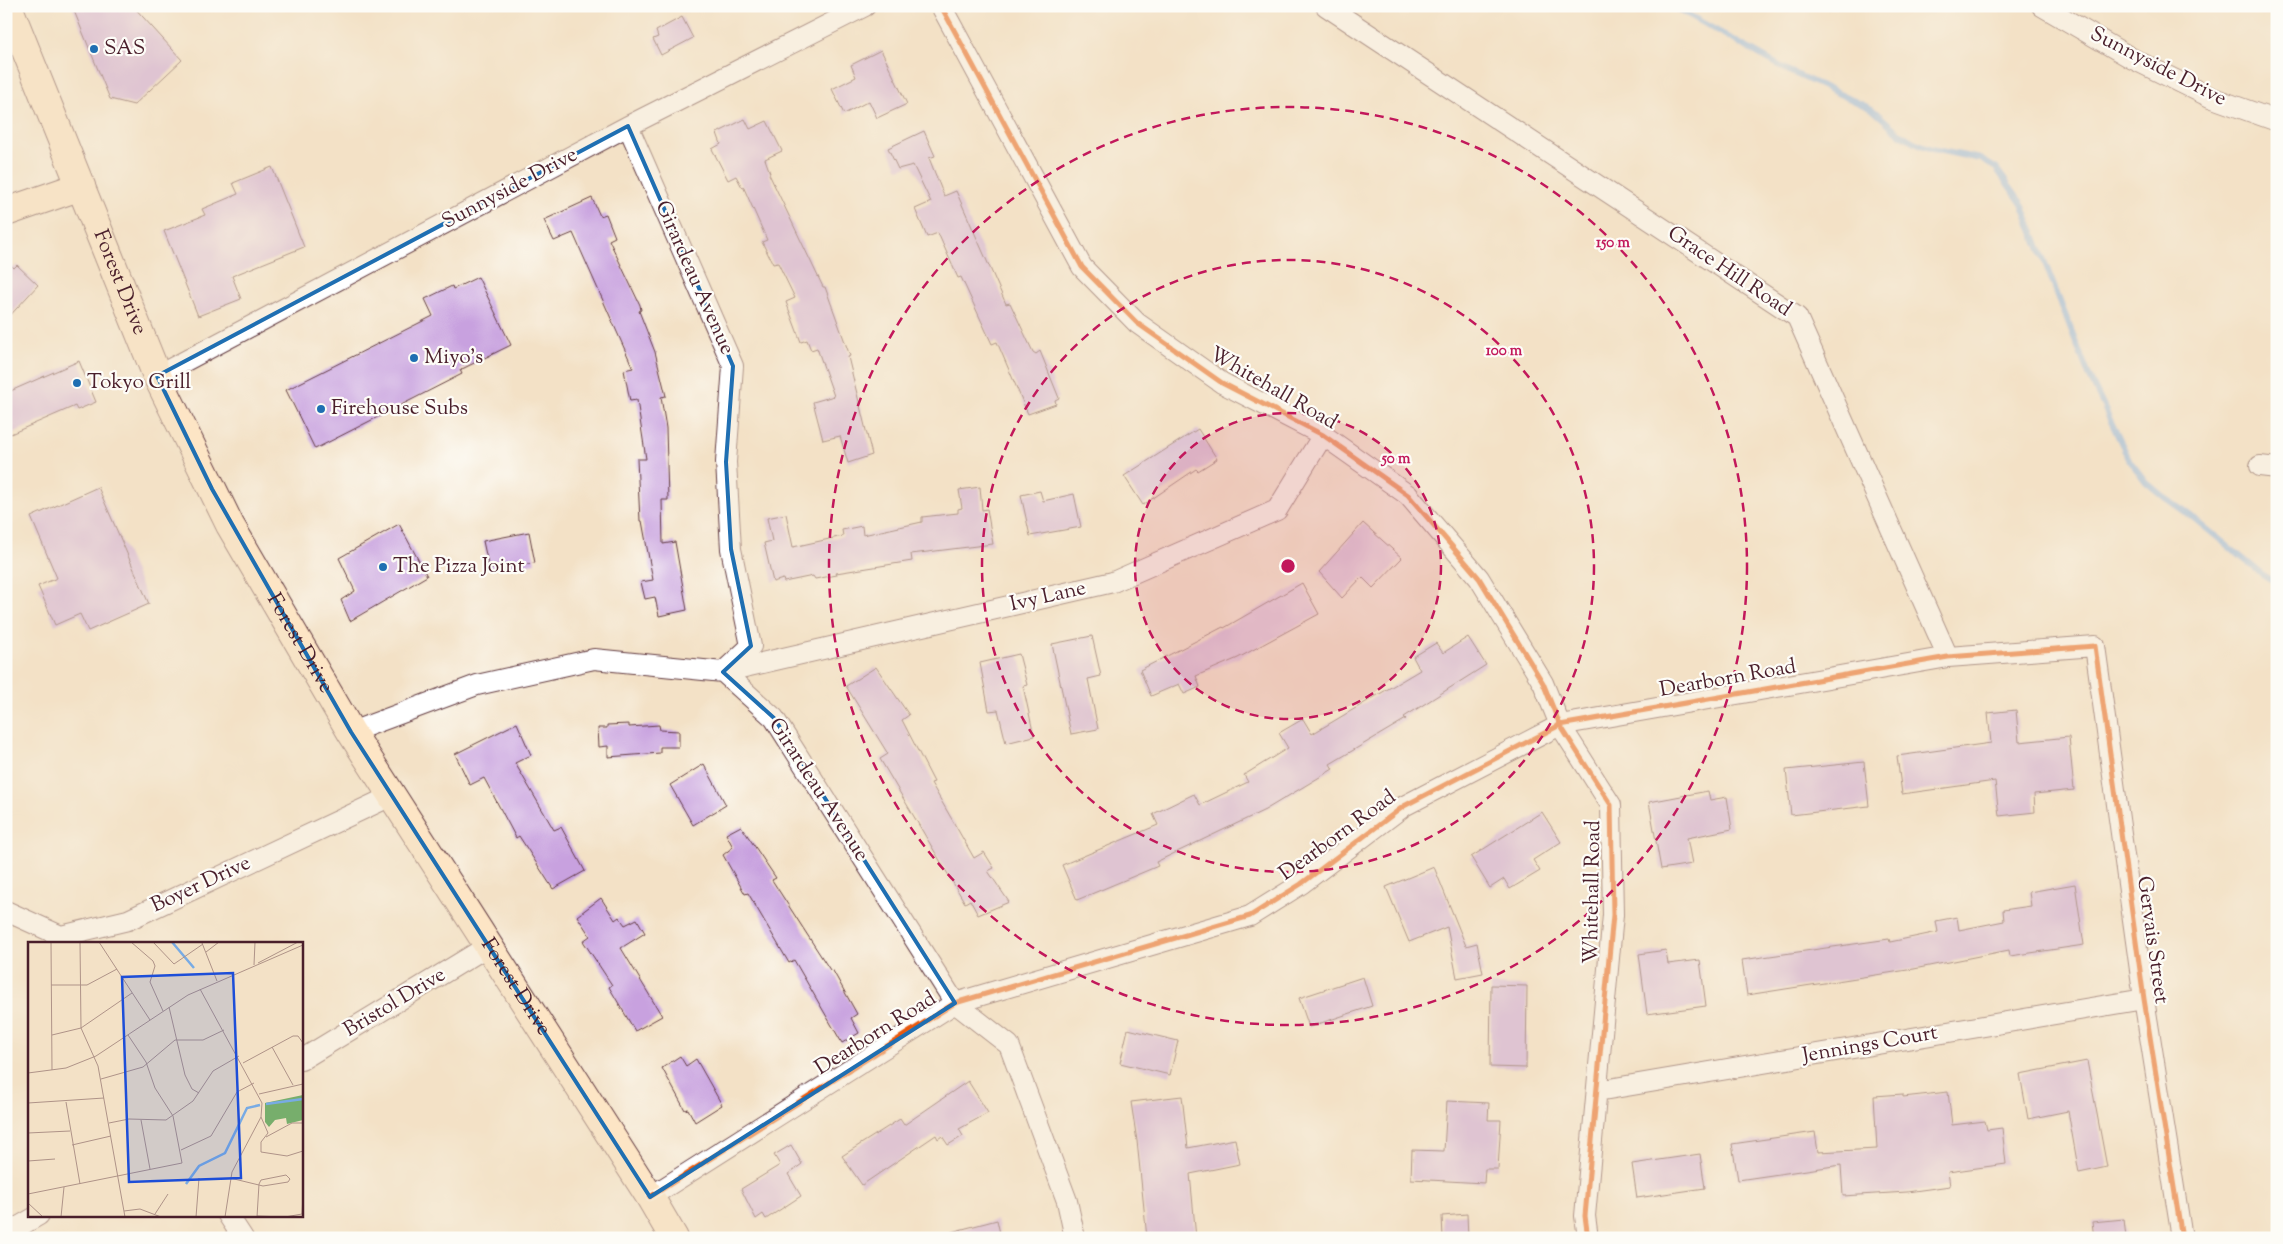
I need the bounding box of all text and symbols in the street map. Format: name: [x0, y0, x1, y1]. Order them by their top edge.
street label: Sunnyside Drive: [2084, 20, 2232, 114]
place label: SAS: [104, 34, 145, 64]
marker: SAS: [88, 43, 100, 55]
street label: Sunnyside Drive: [437, 141, 583, 237]
street label: Girardeau Avenue: [647, 196, 741, 360]
street label: Grace Hill Road: [1661, 219, 1797, 325]
street label: Forest Drive: [85, 225, 154, 340]
text: 150 m: [1596, 233, 1630, 254]
street label: Whitehall Road: [1203, 340, 1343, 438]
text: 100 m: [1486, 341, 1523, 362]
place label: Miyo's: [424, 343, 483, 373]
marker: Miyo's: [408, 352, 420, 364]
place label: Tokyo Grill: [87, 368, 191, 398]
marker: Tokyo Grill: [71, 377, 83, 389]
place label: Firehouse Subs: [331, 394, 468, 424]
marker: Firehouse Subs: [315, 403, 327, 415]
text: 50 m: [1381, 449, 1411, 470]
place label: The Pizza Joint: [393, 552, 525, 582]
centre of rings: [1279, 557, 1297, 575]
marker: The Pizza Joint: [377, 561, 389, 573]
street label: Ivy Lane: [1007, 574, 1089, 620]
street label: Forest Drive: [258, 588, 340, 699]
street label: Dearborn Road: [1657, 652, 1799, 706]
street label: Girardeau Avenue: [760, 712, 876, 868]
street label: Dearborn Road: [1273, 783, 1403, 889]
street label: Whitehall Road: [1577, 820, 1609, 964]
street label: Boyer Drive: [146, 849, 256, 921]
street label: Gervais Street: [2128, 874, 2176, 1006]
street label: Forest Drive: [472, 932, 558, 1042]
inset map: [28, 942, 302, 1216]
street label: Bristol Drive: [338, 961, 452, 1045]
street label: Dearborn Road: [809, 985, 943, 1083]
street label: Jennings Court: [1799, 1018, 1940, 1072]

